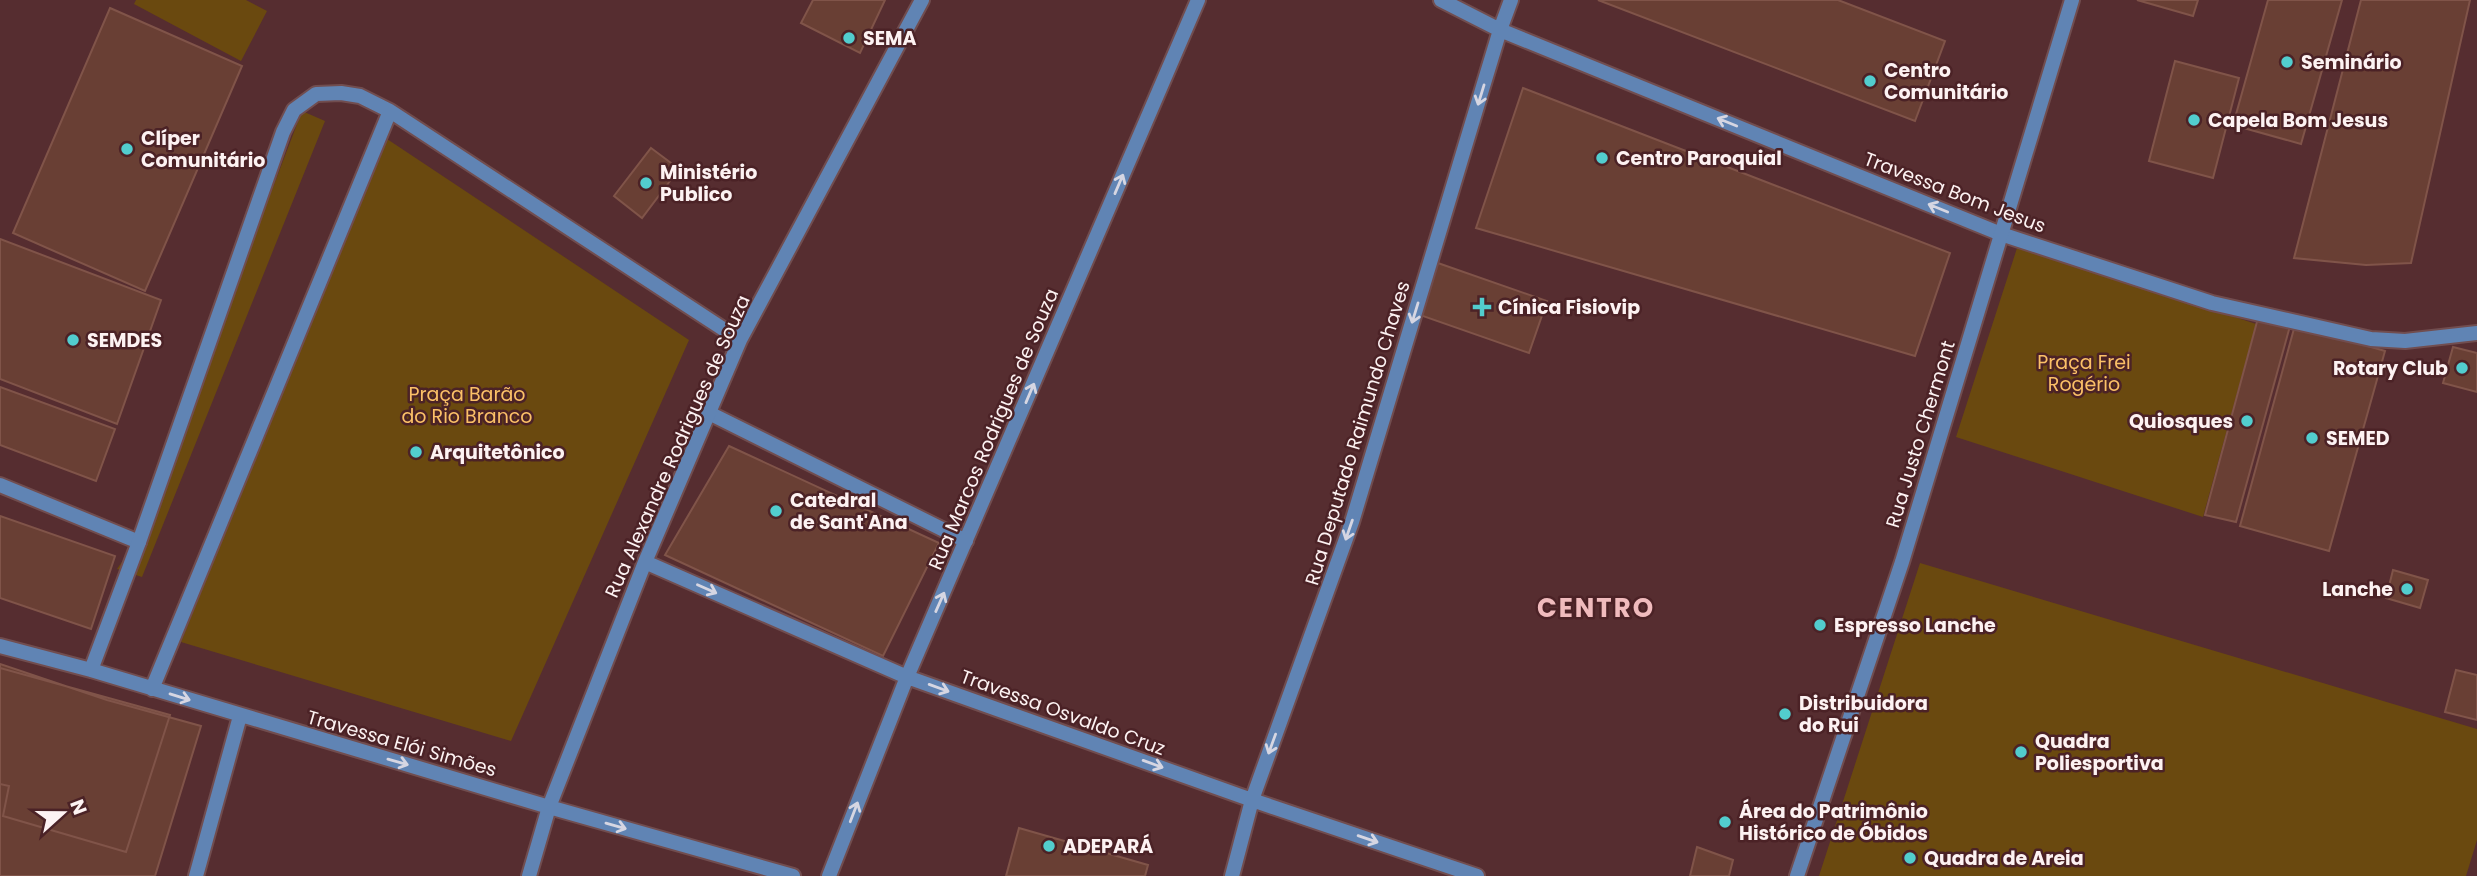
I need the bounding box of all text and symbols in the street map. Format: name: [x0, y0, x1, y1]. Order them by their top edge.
place label: SEMA: [863, 25, 916, 52]
marker: SEMA: [841, 30, 857, 46]
place label: Seminário: [2301, 49, 2402, 76]
marker: Seminário: [2279, 54, 2295, 70]
place label: Centro Comunitário: [1884, 57, 2008, 106]
marker: Centro Comunitário: [1862, 73, 1878, 89]
one-way arrow: [1473, 84, 1486, 106]
place label: Capela Bom Jesus: [2208, 107, 2388, 134]
marker: Capela Bom Jesus: [2186, 112, 2202, 128]
one-way arrow: [1717, 115, 1738, 128]
place label: Clíper Comunitário: [141, 125, 265, 174]
marker: Clíper Comunitário: [119, 141, 135, 157]
place label: Centro Paroquial: [1616, 145, 1782, 172]
street label: Travessa Bom Jesus: [1860, 145, 2050, 240]
marker: Centro Paroquial: [1594, 150, 1610, 166]
place label: Ministério Publico: [660, 159, 757, 208]
one-way arrow: [1114, 174, 1127, 195]
marker: Ministério Publico: [638, 175, 654, 191]
one-way arrow: [1927, 201, 1949, 214]
street label: Rua Deputado Raimundo Chaves: [1298, 278, 1417, 589]
street label: Rua Marcos Rodrigues de Souza: [922, 284, 1065, 574]
street label: Rua Alexandre Rodrigues de Souza: [598, 291, 757, 602]
place label: Cínica Fisiovip: [1498, 294, 1640, 321]
marker: Cínica Fisiovip: [1472, 297, 1492, 317]
one-way arrow: [1408, 301, 1421, 323]
place label: SEMDES: [87, 327, 162, 354]
marker: SEMDES: [65, 332, 81, 348]
street label: Rua Justo Chermont: [1879, 337, 1962, 531]
park label: Praça Frei Rogério: [2037, 349, 2131, 398]
place label: Rotary Club: [2333, 355, 2448, 382]
marker: Rotary Club: [2454, 360, 2470, 376]
park label: Praça Barão do Rio Branco: [402, 381, 532, 430]
one-way arrow: [1024, 383, 1037, 404]
place label: Quiosques: [2129, 408, 2233, 435]
marker: Quiosques: [2239, 413, 2255, 429]
place label: SEMED: [2326, 425, 2390, 452]
marker: SEMED: [2304, 430, 2320, 446]
place label: Arquitetônico: [430, 439, 565, 466]
marker: Arquitetônico: [408, 444, 424, 460]
place label: Catedral de Sant'Ana: [790, 487, 908, 536]
marker: Catedral de Sant'Ana: [768, 503, 784, 519]
one-way arrow: [1342, 519, 1354, 541]
place label: Lanche: [2322, 576, 2393, 603]
marker: Lanche: [2399, 581, 2415, 597]
one-way arrow: [696, 583, 717, 596]
district label: CENTRO: [1537, 590, 1655, 626]
one-way arrow: [934, 592, 947, 613]
place label: Espresso Lanche: [1834, 612, 1996, 639]
marker: Espresso Lanche: [1812, 617, 1828, 633]
street label: Travessa Osvaldo Cruz: [957, 663, 1169, 762]
one-way arrow: [927, 683, 949, 695]
place label: Distribuidora do Rui: [1799, 690, 1928, 739]
one-way arrow: [168, 692, 190, 705]
street label: Travessa Elói Simões: [304, 703, 500, 783]
marker: Distribuidora do Rui: [1777, 706, 1793, 722]
place label: Quadra Poliesportiva: [2035, 728, 2164, 777]
one-way arrow: [1265, 733, 1277, 755]
marker: Quadra Poliesportiva: [2013, 744, 2029, 760]
one-way arrow: [386, 757, 408, 770]
one-way arrow: [1142, 759, 1164, 771]
north arrow: [28, 778, 98, 848]
text: N: [63, 796, 94, 819]
place label: Área do Patrimônio Histórico de Óbidos: [1739, 798, 1928, 847]
one-way arrow: [848, 802, 861, 824]
marker: Área do Patrimônio Histórico de Óbidos: [1717, 814, 1733, 830]
one-way arrow: [605, 820, 627, 833]
place label: ADEPARÁ: [1063, 833, 1153, 860]
one-way arrow: [1357, 833, 1379, 846]
marker: ADEPARÁ: [1041, 838, 1057, 854]
place label: Quadra de Areia: [1924, 845, 2084, 872]
marker: Quadra de Areia: [1902, 850, 1918, 866]

